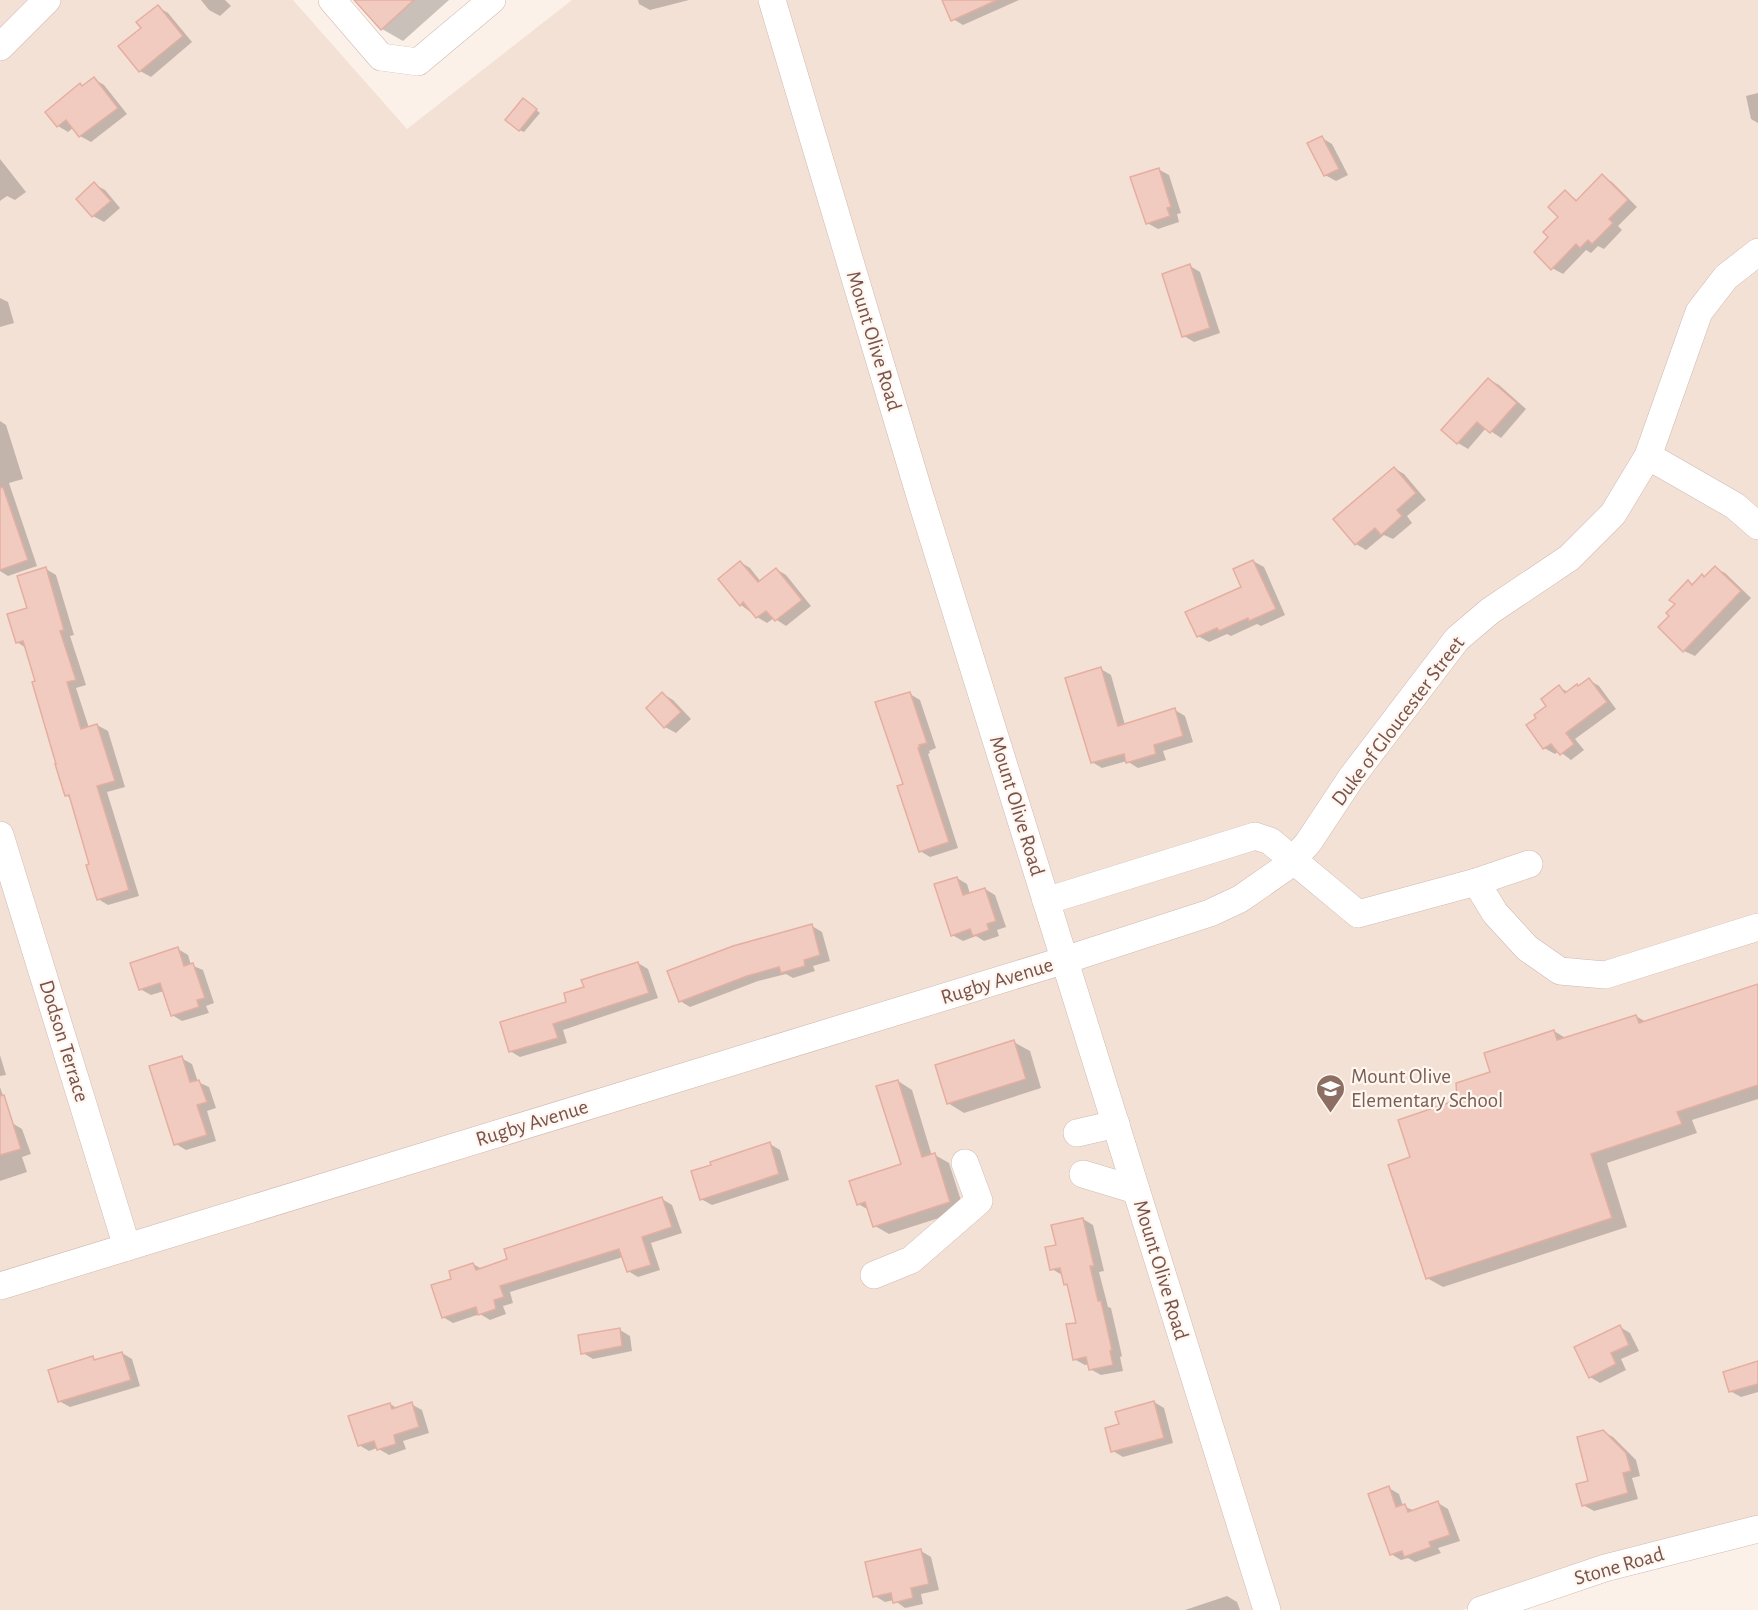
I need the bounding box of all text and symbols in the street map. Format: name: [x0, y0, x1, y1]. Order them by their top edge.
street label: Mount Olive Road: [843, 269, 905, 414]
street label: Duke of Gloucester Street: [1328, 632, 1469, 810]
street label: Mount Olive Road: [986, 734, 1048, 879]
street label: Rugby Avenue: [938, 954, 1056, 1008]
street label: Dodson Terrace: [35, 978, 93, 1104]
place label: Mount Olive Elementary School: [1351, 1066, 1503, 1111]
school or university icon: Mount Olive Elementary School: [1314, 1072, 1346, 1114]
street label: Rugby Avenue: [473, 1096, 591, 1150]
street label: Mount Olive Road: [1130, 1198, 1192, 1343]
street label: Stone Road: [1572, 1543, 1666, 1589]

